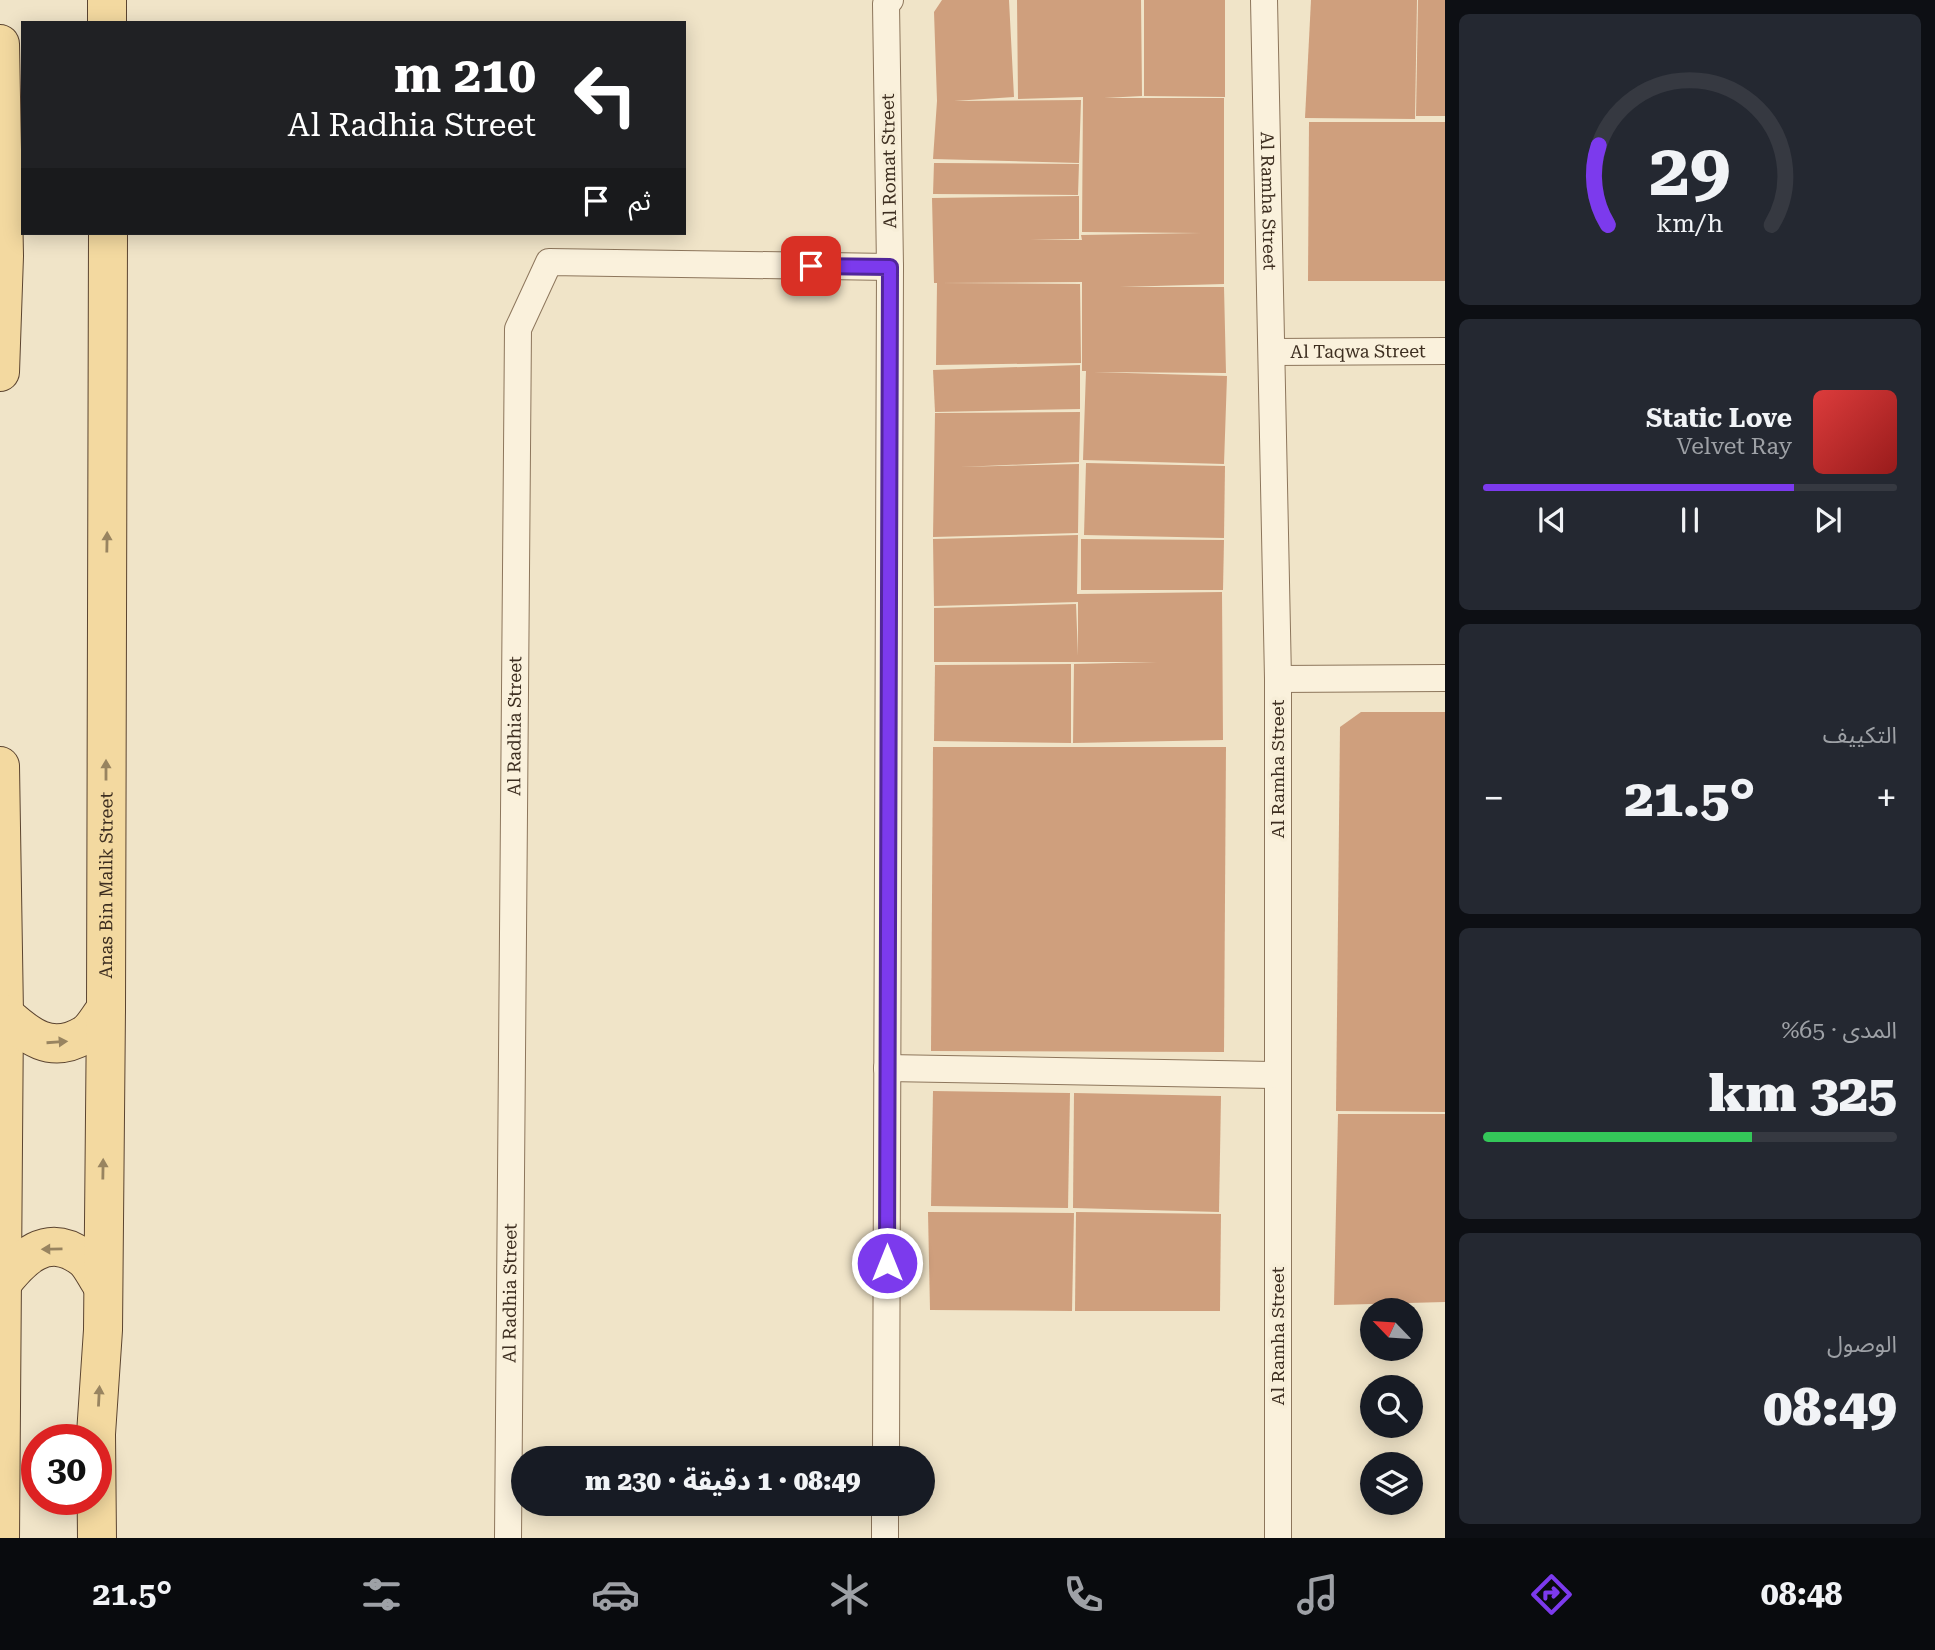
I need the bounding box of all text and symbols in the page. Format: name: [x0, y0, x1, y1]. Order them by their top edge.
text: 210 m: [394, 47, 536, 104]
icon: left: [560, 49, 651, 140]
street label: Al Romat Street: [877, 93, 900, 229]
text: Al Radhia Street: [288, 106, 536, 144]
text: 29: [1649, 129, 1731, 214]
street label: Al Ramha Street: [1257, 131, 1281, 271]
icon: arrive: [577, 182, 615, 220]
text: ثم: [629, 186, 651, 216]
text: km/h: [1657, 209, 1723, 238]
pin: [781, 236, 841, 296]
icon: arrive: [792, 247, 830, 285]
street label: Al Taqwa Street: [1290, 340, 1426, 362]
text: Static Love: [1646, 403, 1792, 433]
text: Velvet Ray: [1677, 433, 1792, 460]
icon: previous: [1533, 501, 1571, 539]
icon: pause: [1671, 501, 1709, 539]
icon: next: [1809, 501, 1847, 539]
one-way arrow: [101, 531, 113, 553]
street label: Al Radhia Street: [503, 656, 525, 796]
street label: Al Ramha Street: [1267, 699, 1288, 838]
text: التكييف: [1823, 722, 1897, 749]
one-way arrow: [100, 759, 112, 781]
text: 21.5°: [1625, 768, 1755, 829]
text: −: [1483, 776, 1504, 820]
text: +: [1876, 776, 1897, 820]
street label: Anas Bin Malik Street: [95, 792, 117, 979]
text: المدى · 65%: [1781, 1017, 1897, 1044]
one-way arrow: [46, 1036, 68, 1047]
text: 325 km: [1709, 1063, 1897, 1124]
one-way arrow: [98, 1158, 109, 1180]
street label: Al Radhia Street: [498, 1223, 521, 1363]
position arrow: [850, 1226, 924, 1300]
one-way arrow: [40, 1244, 62, 1255]
street label: Al Ramha Street: [1267, 1266, 1288, 1405]
north arrow: [1360, 1298, 1423, 1362]
map controls: [1360, 1298, 1423, 1515]
text: الوصول: [1827, 1331, 1897, 1358]
button: search: [1360, 1375, 1423, 1438]
text: 08:49: [1763, 1377, 1897, 1438]
one-way arrow: [93, 1385, 104, 1407]
speed limit sign: 30: [21, 1424, 112, 1515]
button: layers: [1360, 1452, 1423, 1515]
text: 08:49 · 1 دقيقة · 230 m: [585, 1466, 861, 1496]
icon: filters: [357, 1570, 406, 1619]
icon: car: [591, 1570, 640, 1619]
icon: climate: [825, 1570, 874, 1619]
icon: phone: [1059, 1570, 1108, 1619]
icon: music: [1293, 1570, 1342, 1619]
icon: directions: [1527, 1570, 1576, 1619]
text: 21.5°: [93, 1575, 172, 1613]
text: 08:48: [1761, 1575, 1843, 1613]

